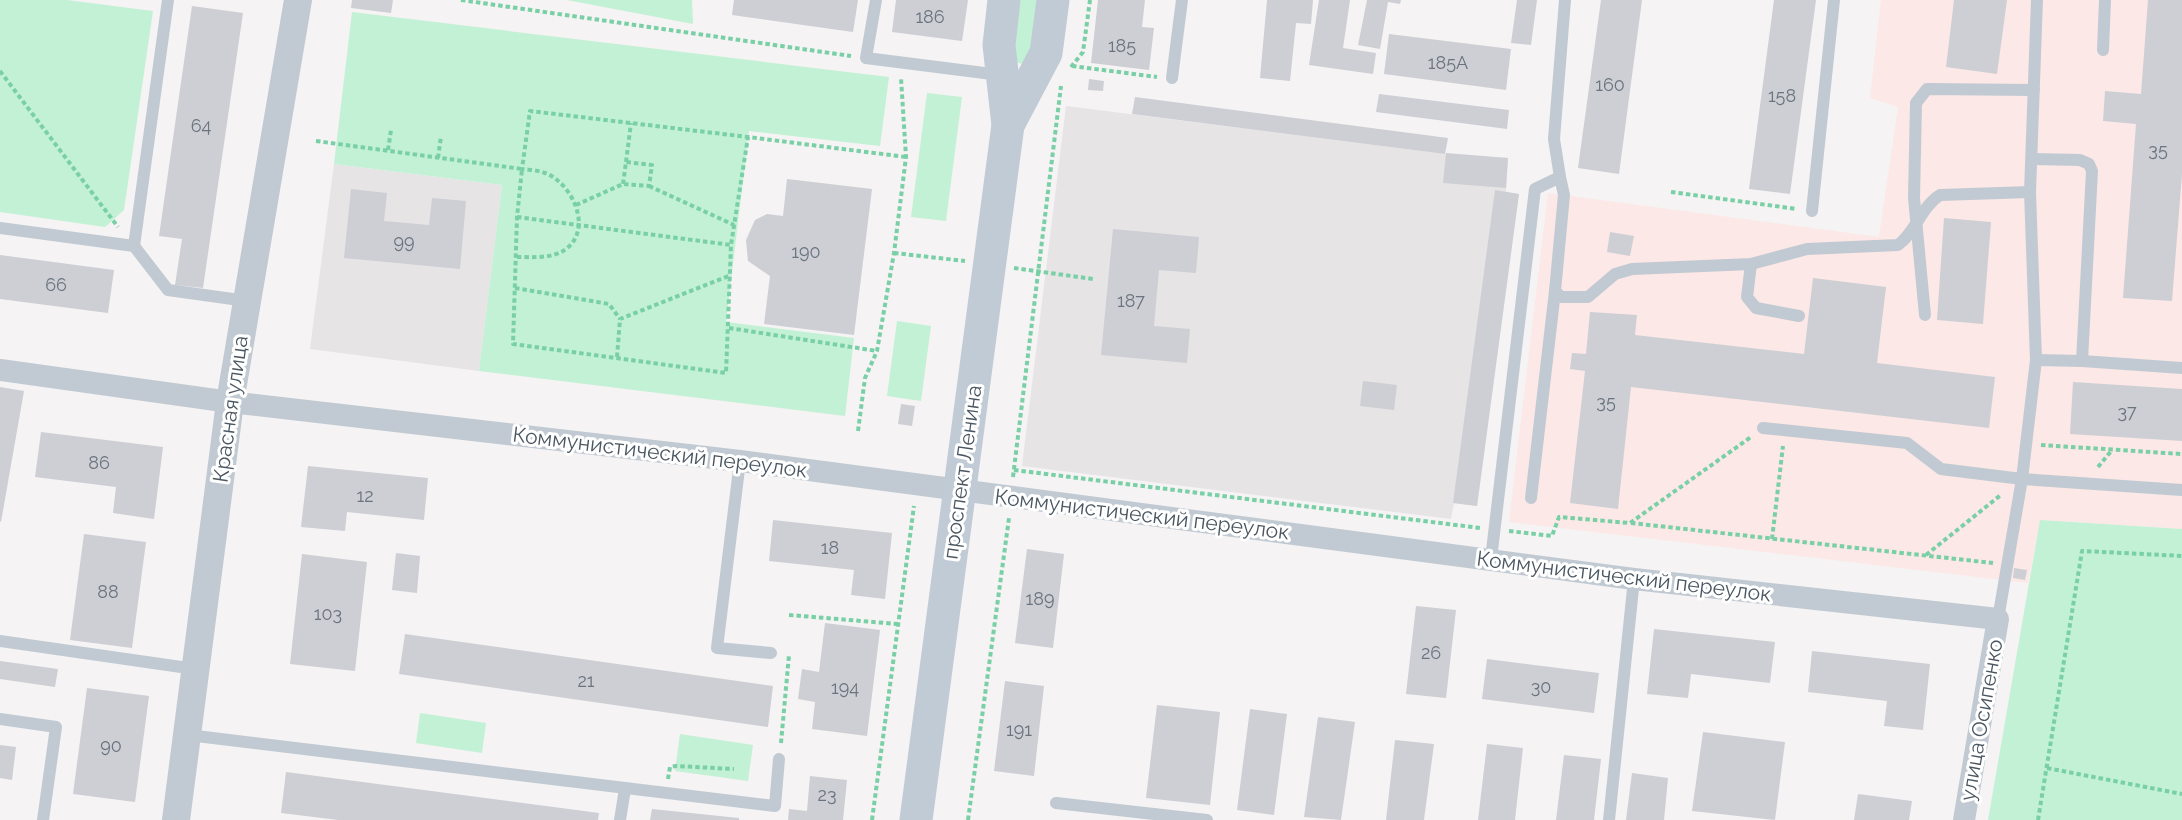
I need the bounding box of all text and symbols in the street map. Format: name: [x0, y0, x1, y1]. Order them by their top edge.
house number: 186: [915, 6, 945, 27]
house number: 185: [1108, 35, 1136, 56]
house number: 185А: [1428, 52, 1468, 73]
house number: 160: [1595, 74, 1625, 95]
house number: 158: [1768, 85, 1796, 106]
house number: 64: [191, 115, 212, 136]
house number: 35: [2148, 139, 2168, 160]
house number: 99: [393, 231, 415, 252]
house number: 190: [791, 241, 821, 262]
house number: 66: [45, 274, 67, 295]
house number: 187: [1117, 290, 1145, 311]
street label: Красная улица: [207, 334, 253, 484]
street label: проспект Ленина: [937, 383, 987, 561]
house number: 35: [1596, 391, 1616, 412]
house number: 37: [2117, 401, 2137, 422]
street label: Коммунистический переулок: [511, 422, 809, 482]
house number: 86: [88, 452, 110, 473]
street label: Коммунистический переулок: [993, 484, 1291, 544]
house number: 12: [356, 485, 374, 506]
house number: 18: [821, 537, 839, 558]
street label: Коммунистический переулок: [1475, 546, 1773, 606]
house number: 88: [97, 581, 119, 602]
house number: 189: [1026, 588, 1054, 609]
house number: 103: [314, 603, 342, 624]
street label: улица Осипенко: [1954, 637, 2008, 803]
house number: 26: [1421, 642, 1441, 663]
house number: 21: [577, 670, 595, 691]
house number: 30: [1531, 676, 1551, 697]
house number: 194: [831, 677, 859, 698]
house number: 191: [1006, 719, 1032, 740]
house number: 90: [100, 735, 122, 756]
house number: 23: [818, 784, 837, 805]

